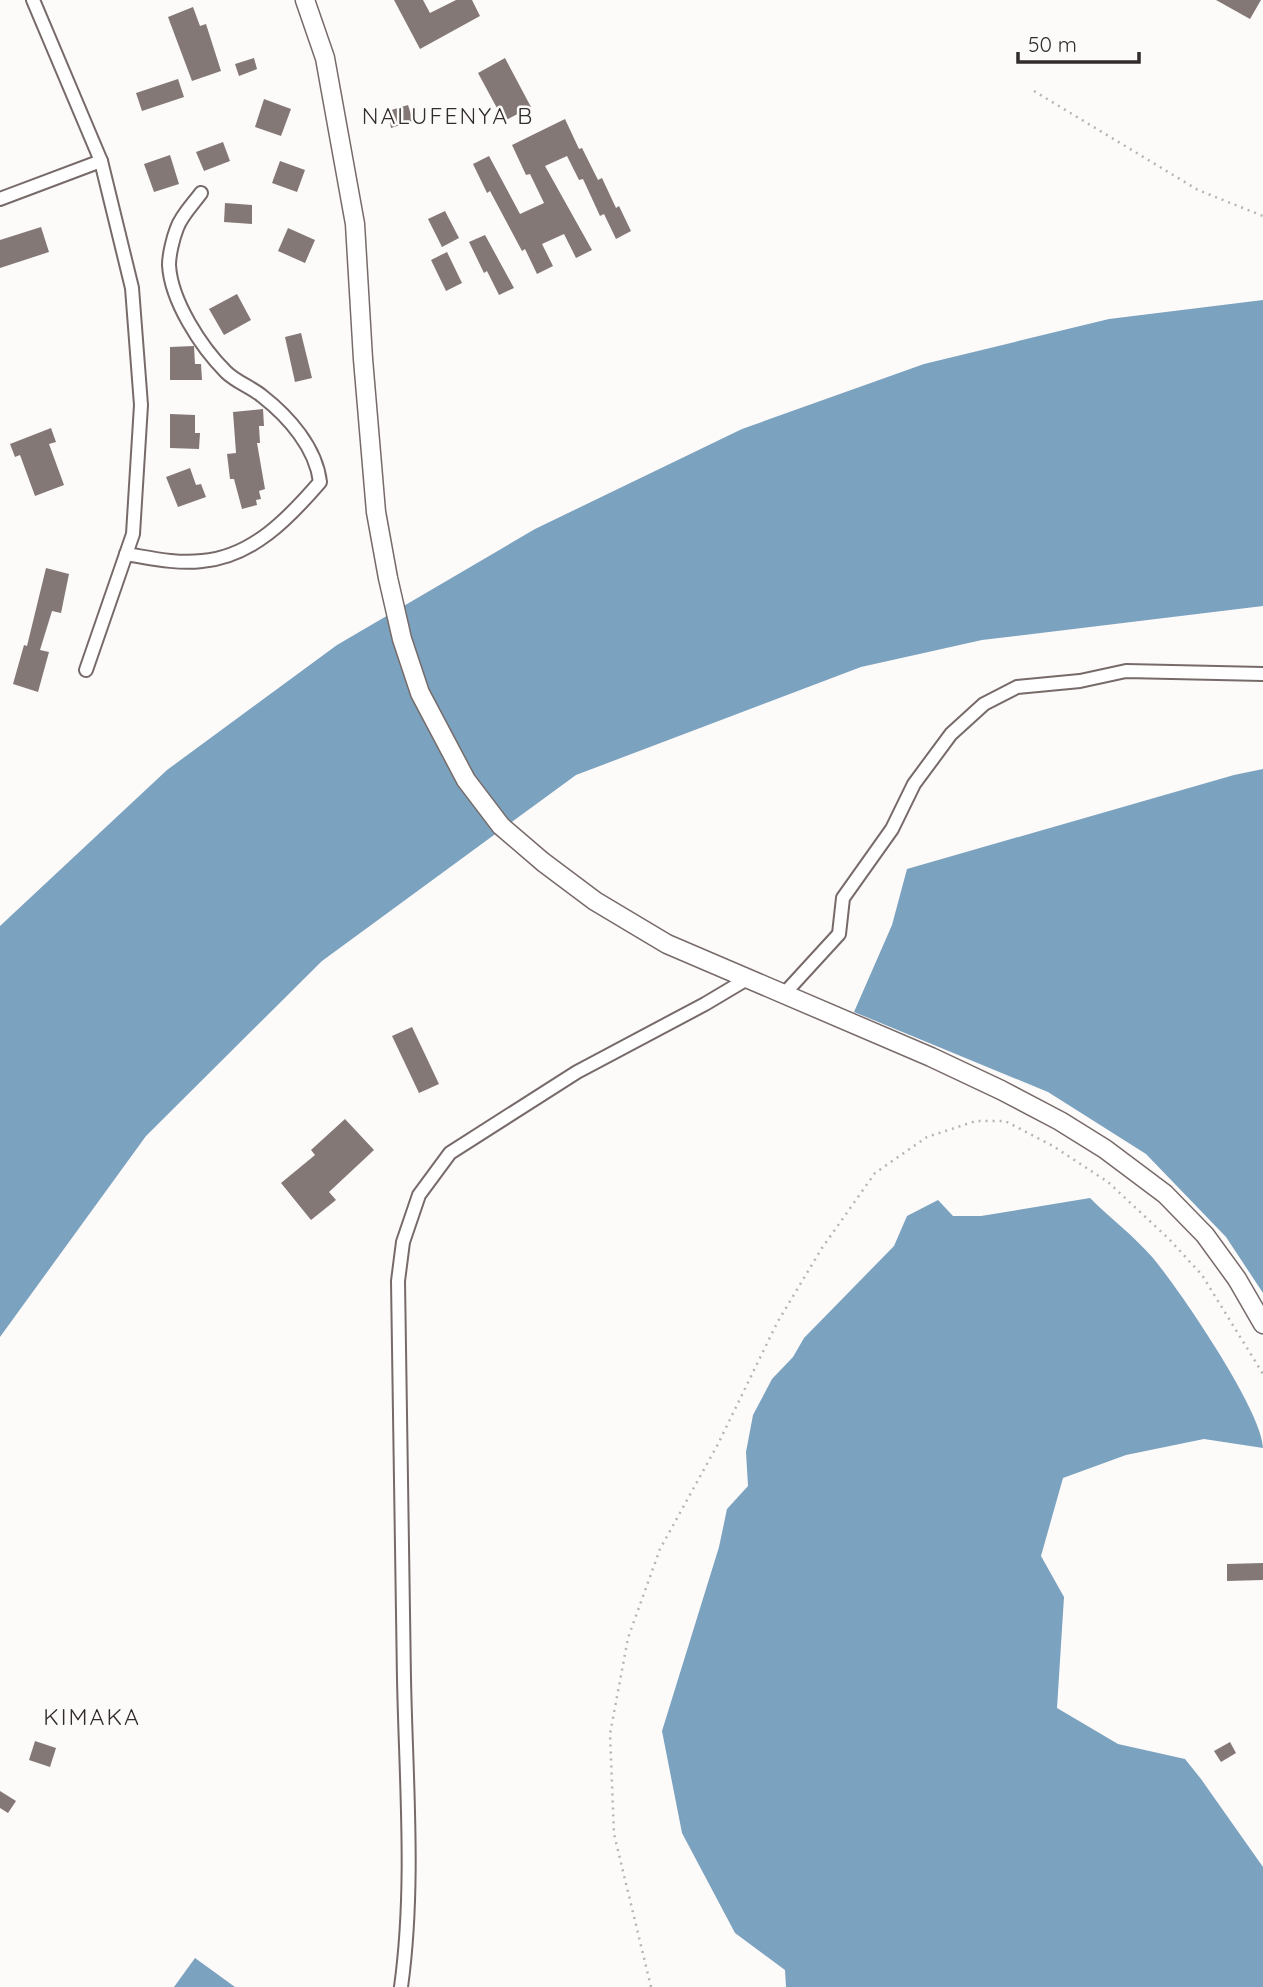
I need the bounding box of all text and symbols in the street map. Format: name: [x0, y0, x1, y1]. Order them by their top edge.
scale bar: [1018, 21, 1139, 65]
text: 50 m: [1028, 31, 1077, 57]
district label: NALUFENYA B: [362, 101, 534, 130]
district label: KIMAKA: [43, 1702, 141, 1731]

